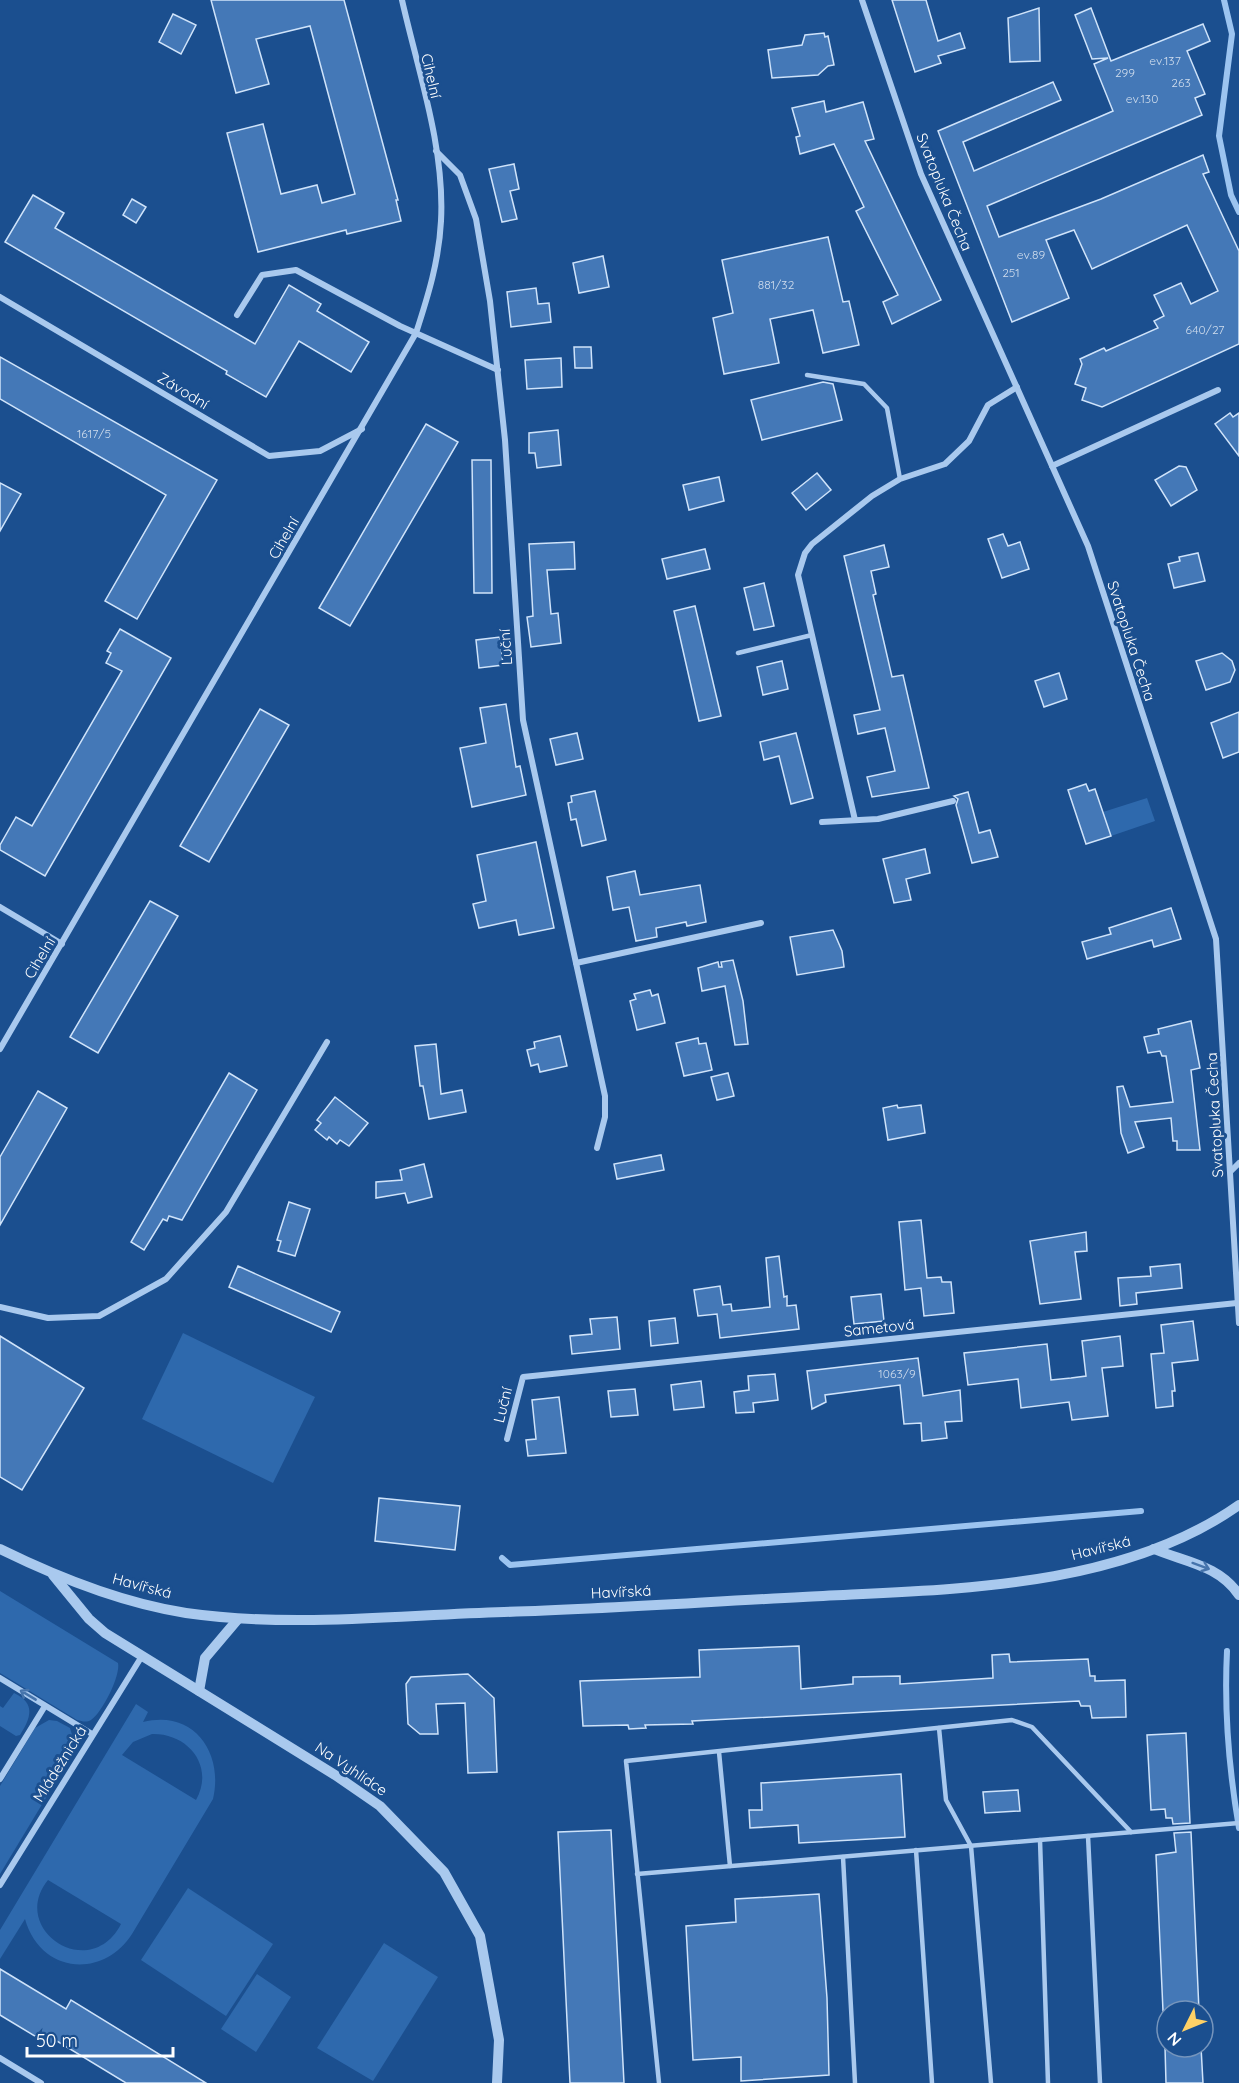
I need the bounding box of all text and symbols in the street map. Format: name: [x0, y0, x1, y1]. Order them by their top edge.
street label: Cihelní: [417, 52, 446, 101]
house number: ev.137: [1149, 53, 1181, 68]
house number: 299: [1115, 65, 1135, 80]
house number: 263: [1171, 75, 1191, 90]
house number: ev.130: [1126, 91, 1158, 106]
street label: Svatopluka Čecha: [912, 130, 977, 253]
house number: ev.89: [1017, 247, 1046, 262]
house number: 251: [1002, 265, 1020, 280]
house number: 881/32: [758, 277, 795, 292]
house number: 640/27: [1186, 322, 1224, 337]
street label: Závodní: [154, 368, 213, 414]
house number: 1617/5: [77, 426, 111, 441]
street label: Cihelní: [264, 513, 304, 562]
street label: Svatopluka Čecha: [1103, 578, 1160, 703]
street label: Luční: [495, 628, 516, 666]
street label: Cihelní: [20, 933, 60, 982]
street label: Svatopluka Čecha: [1202, 1052, 1227, 1178]
street label: Sametová: [843, 1314, 915, 1341]
house number: 1063/9: [878, 1366, 916, 1381]
street label: Luční: [489, 1384, 516, 1425]
street label: Havířská: [1069, 1531, 1133, 1564]
one-way arrow: [1191, 1561, 1210, 1572]
street label: Havířská: [110, 1568, 174, 1603]
street label: Havířská: [590, 1580, 652, 1603]
one-way arrow: [20, 1689, 37, 1701]
street label: Mládežnická: [29, 1722, 91, 1805]
street label: Na Vyhlídce: [312, 1737, 391, 1800]
north arrow: [1155, 1999, 1215, 2059]
scale bar: [27, 2020, 172, 2058]
text: N: [1163, 2028, 1185, 2050]
text: 50 m: [36, 2029, 78, 2052]

